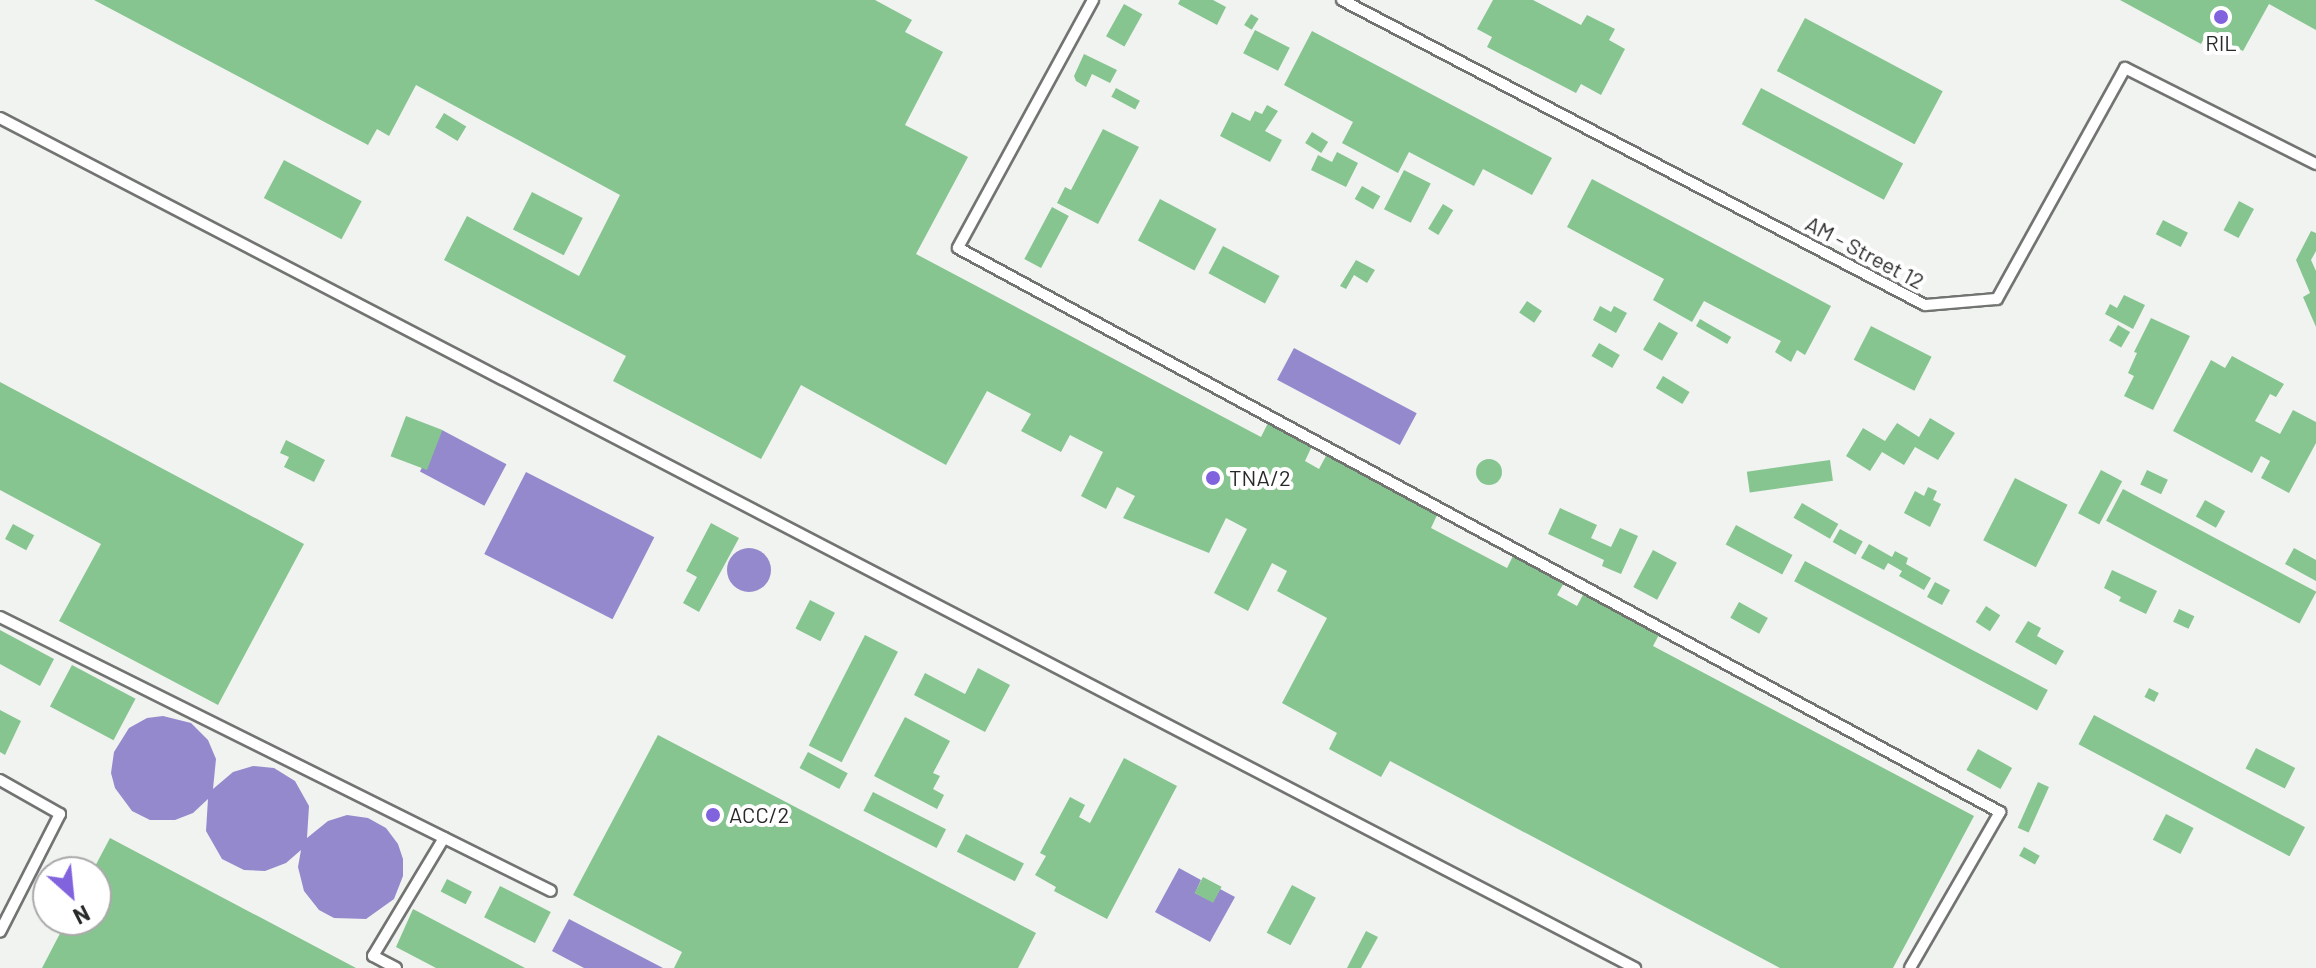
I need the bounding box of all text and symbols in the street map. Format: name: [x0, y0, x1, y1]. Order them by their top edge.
marker: RIL: [2212, 8, 2230, 26]
place label: RIL: [2205, 30, 2237, 56]
street label: AM - Street 12: [1801, 210, 1929, 294]
place label: TNA/2: [1229, 465, 1291, 491]
marker: TNA/2: [1204, 469, 1222, 487]
place label: ACC/2: [729, 802, 789, 828]
marker: ACC/2: [704, 806, 722, 824]
north arrow: [32, 856, 112, 936]
text: N: [70, 901, 94, 931]

